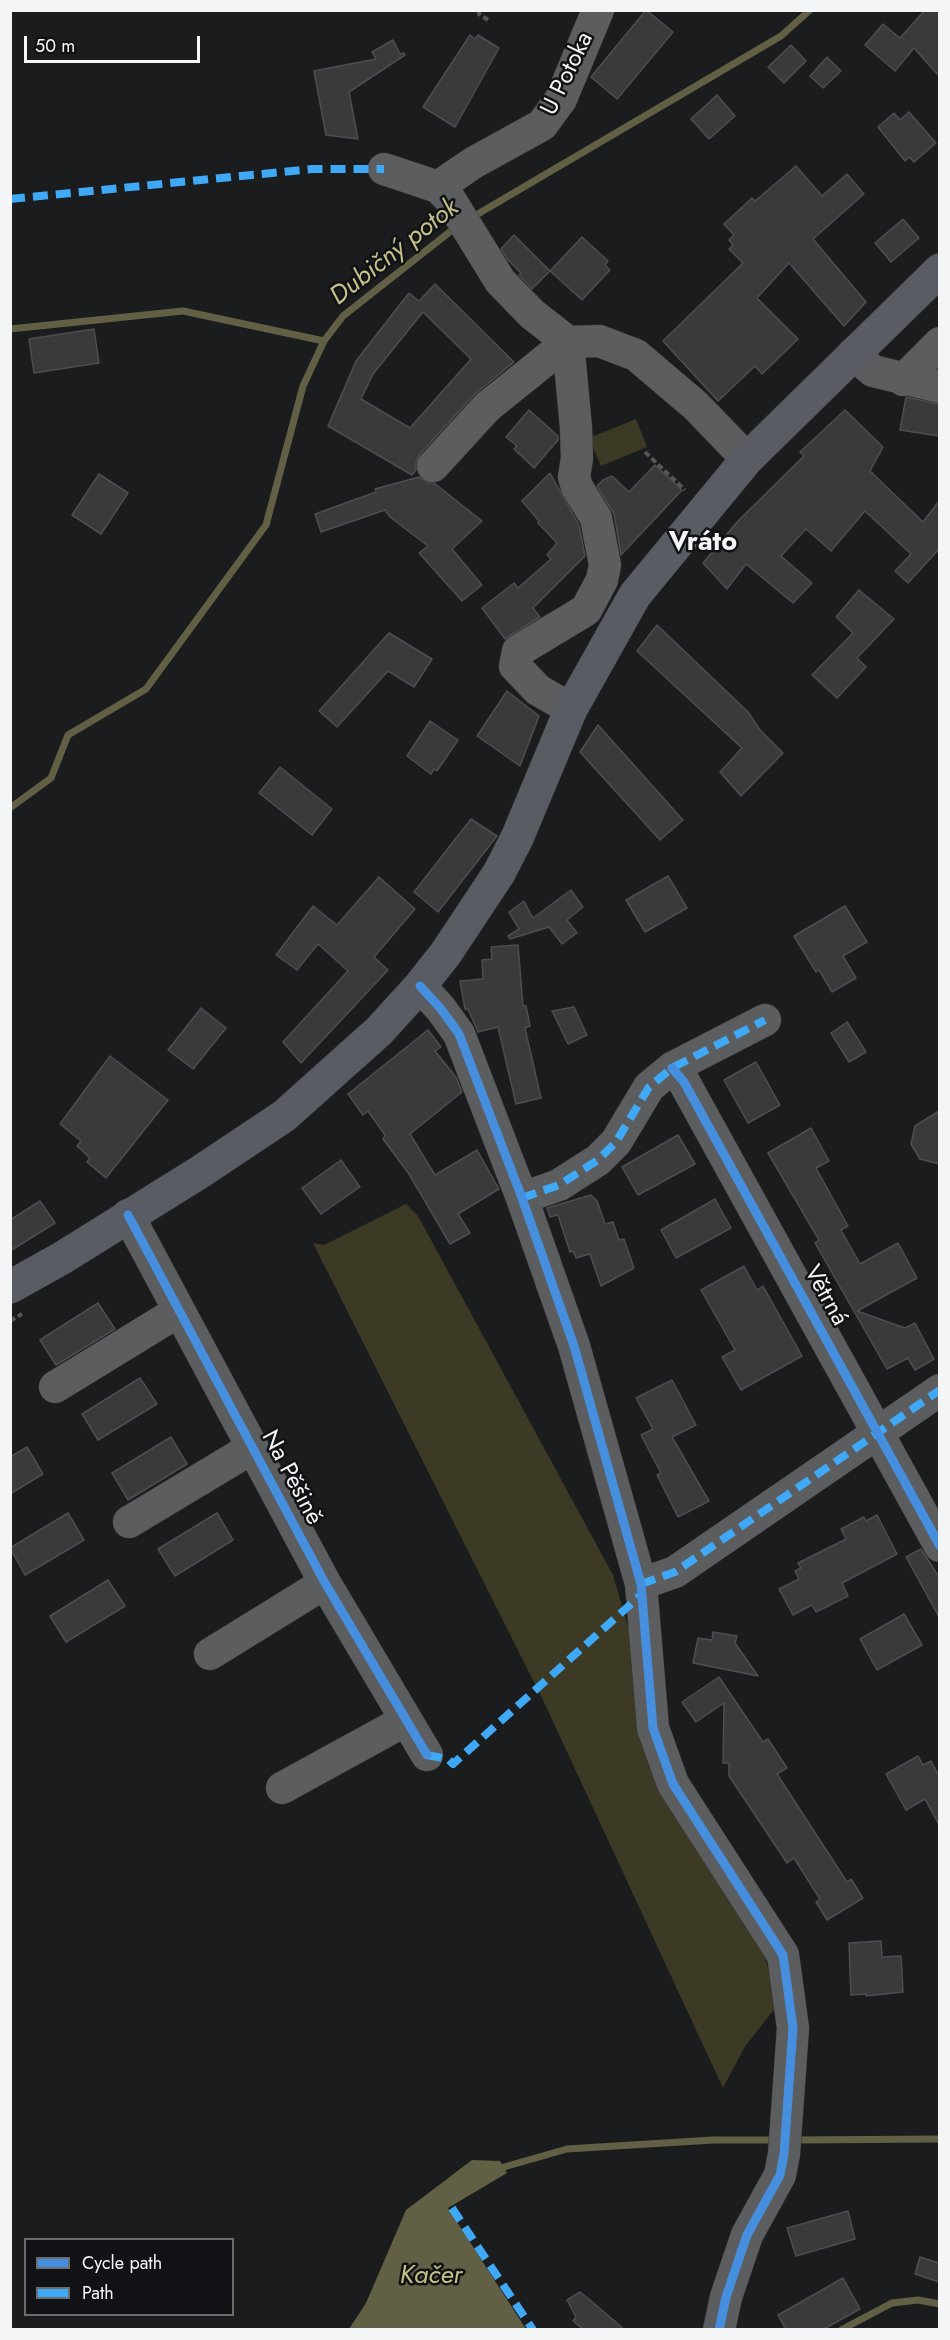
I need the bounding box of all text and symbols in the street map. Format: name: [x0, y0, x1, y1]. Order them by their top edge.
scale bar: [27, 24, 202, 62]
street label: U Potoka: [536, 28, 600, 120]
text: 50 m: [35, 33, 75, 59]
water label: Dubičný potok: [325, 193, 465, 313]
district label: Vráto: [669, 527, 737, 559]
street label: Větrná: [797, 1261, 853, 1331]
street label: Na Pěšině: [254, 1426, 328, 1530]
legend: [24, 2238, 234, 2316]
text: Cycle path: [82, 2250, 162, 2276]
water label: Kačer: [400, 2261, 462, 2293]
text: Path: [82, 2280, 114, 2306]

